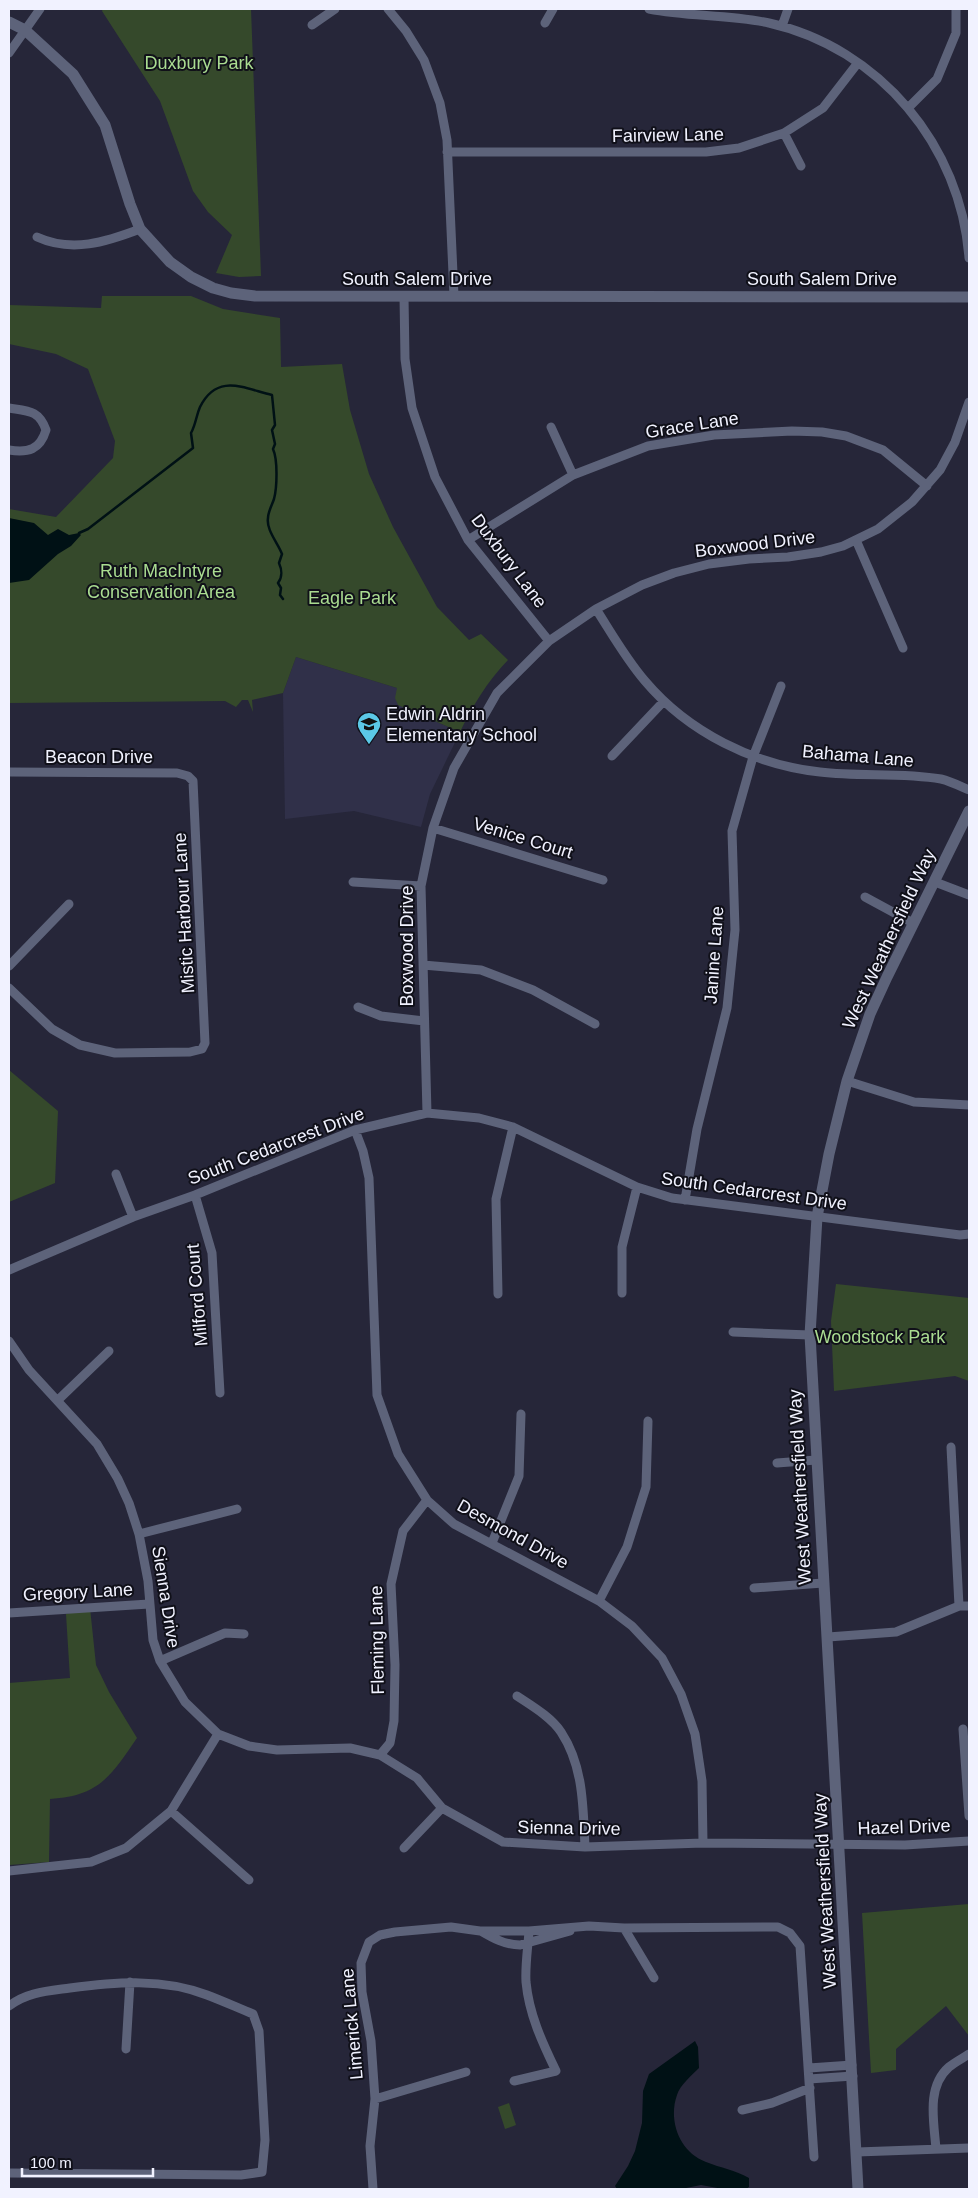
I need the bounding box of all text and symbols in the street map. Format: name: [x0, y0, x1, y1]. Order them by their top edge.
park label: Duxbury Park: [144, 53, 255, 73]
street label: Fairview Lane: [612, 124, 724, 146]
street label: South Salem Drive: [342, 269, 492, 289]
street label: South Salem Drive: [747, 269, 897, 289]
street label: Grace Lane: [644, 408, 740, 442]
street label: Duxbury Lane: [467, 510, 551, 612]
street label: Boxwood Drive: [694, 527, 816, 561]
park label: Ruth MacIntyre Conservation Area: [87, 561, 236, 602]
park label: Eagle Park: [308, 588, 397, 608]
place label: Edwin Aldrin Elementary School: [386, 704, 537, 745]
school or university icon: Edwin Aldrin Elementary School: [356, 711, 382, 745]
street label: Bahama Lane: [801, 741, 915, 771]
street label: Beacon Drive: [45, 747, 153, 767]
street label: Venice Court: [471, 813, 575, 863]
street label: Mistic Harbour Lane: [170, 832, 198, 994]
street label: West Weathersfield Way: [839, 846, 939, 1032]
street label: Boxwood Drive: [397, 885, 417, 1007]
street label: Janine Lane: [701, 905, 727, 1005]
street label: South Cedarcrest Drive: [185, 1103, 367, 1189]
street label: South Cedarcrest Drive: [660, 1168, 848, 1214]
street label: Milford Court: [183, 1243, 211, 1347]
park label: Woodstock Park: [815, 1327, 946, 1347]
street label: West Weathersfield Way: [785, 1389, 815, 1585]
street label: Desmond Drive: [454, 1495, 572, 1573]
street label: Sienna Drive: [148, 1545, 184, 1649]
street label: Gregory Lane: [23, 1579, 133, 1605]
street label: Fleming Lane: [366, 1585, 388, 1695]
street label: West Weathersfield Way: [810, 1793, 840, 1989]
street label: Hazel Drive: [857, 1815, 951, 1839]
street label: Sienna Drive: [517, 1817, 621, 1839]
street label: Limerick Lane: [337, 1967, 367, 2081]
scale bar: [22, 2146, 154, 2178]
text: 100 m: [30, 2154, 72, 2171]

